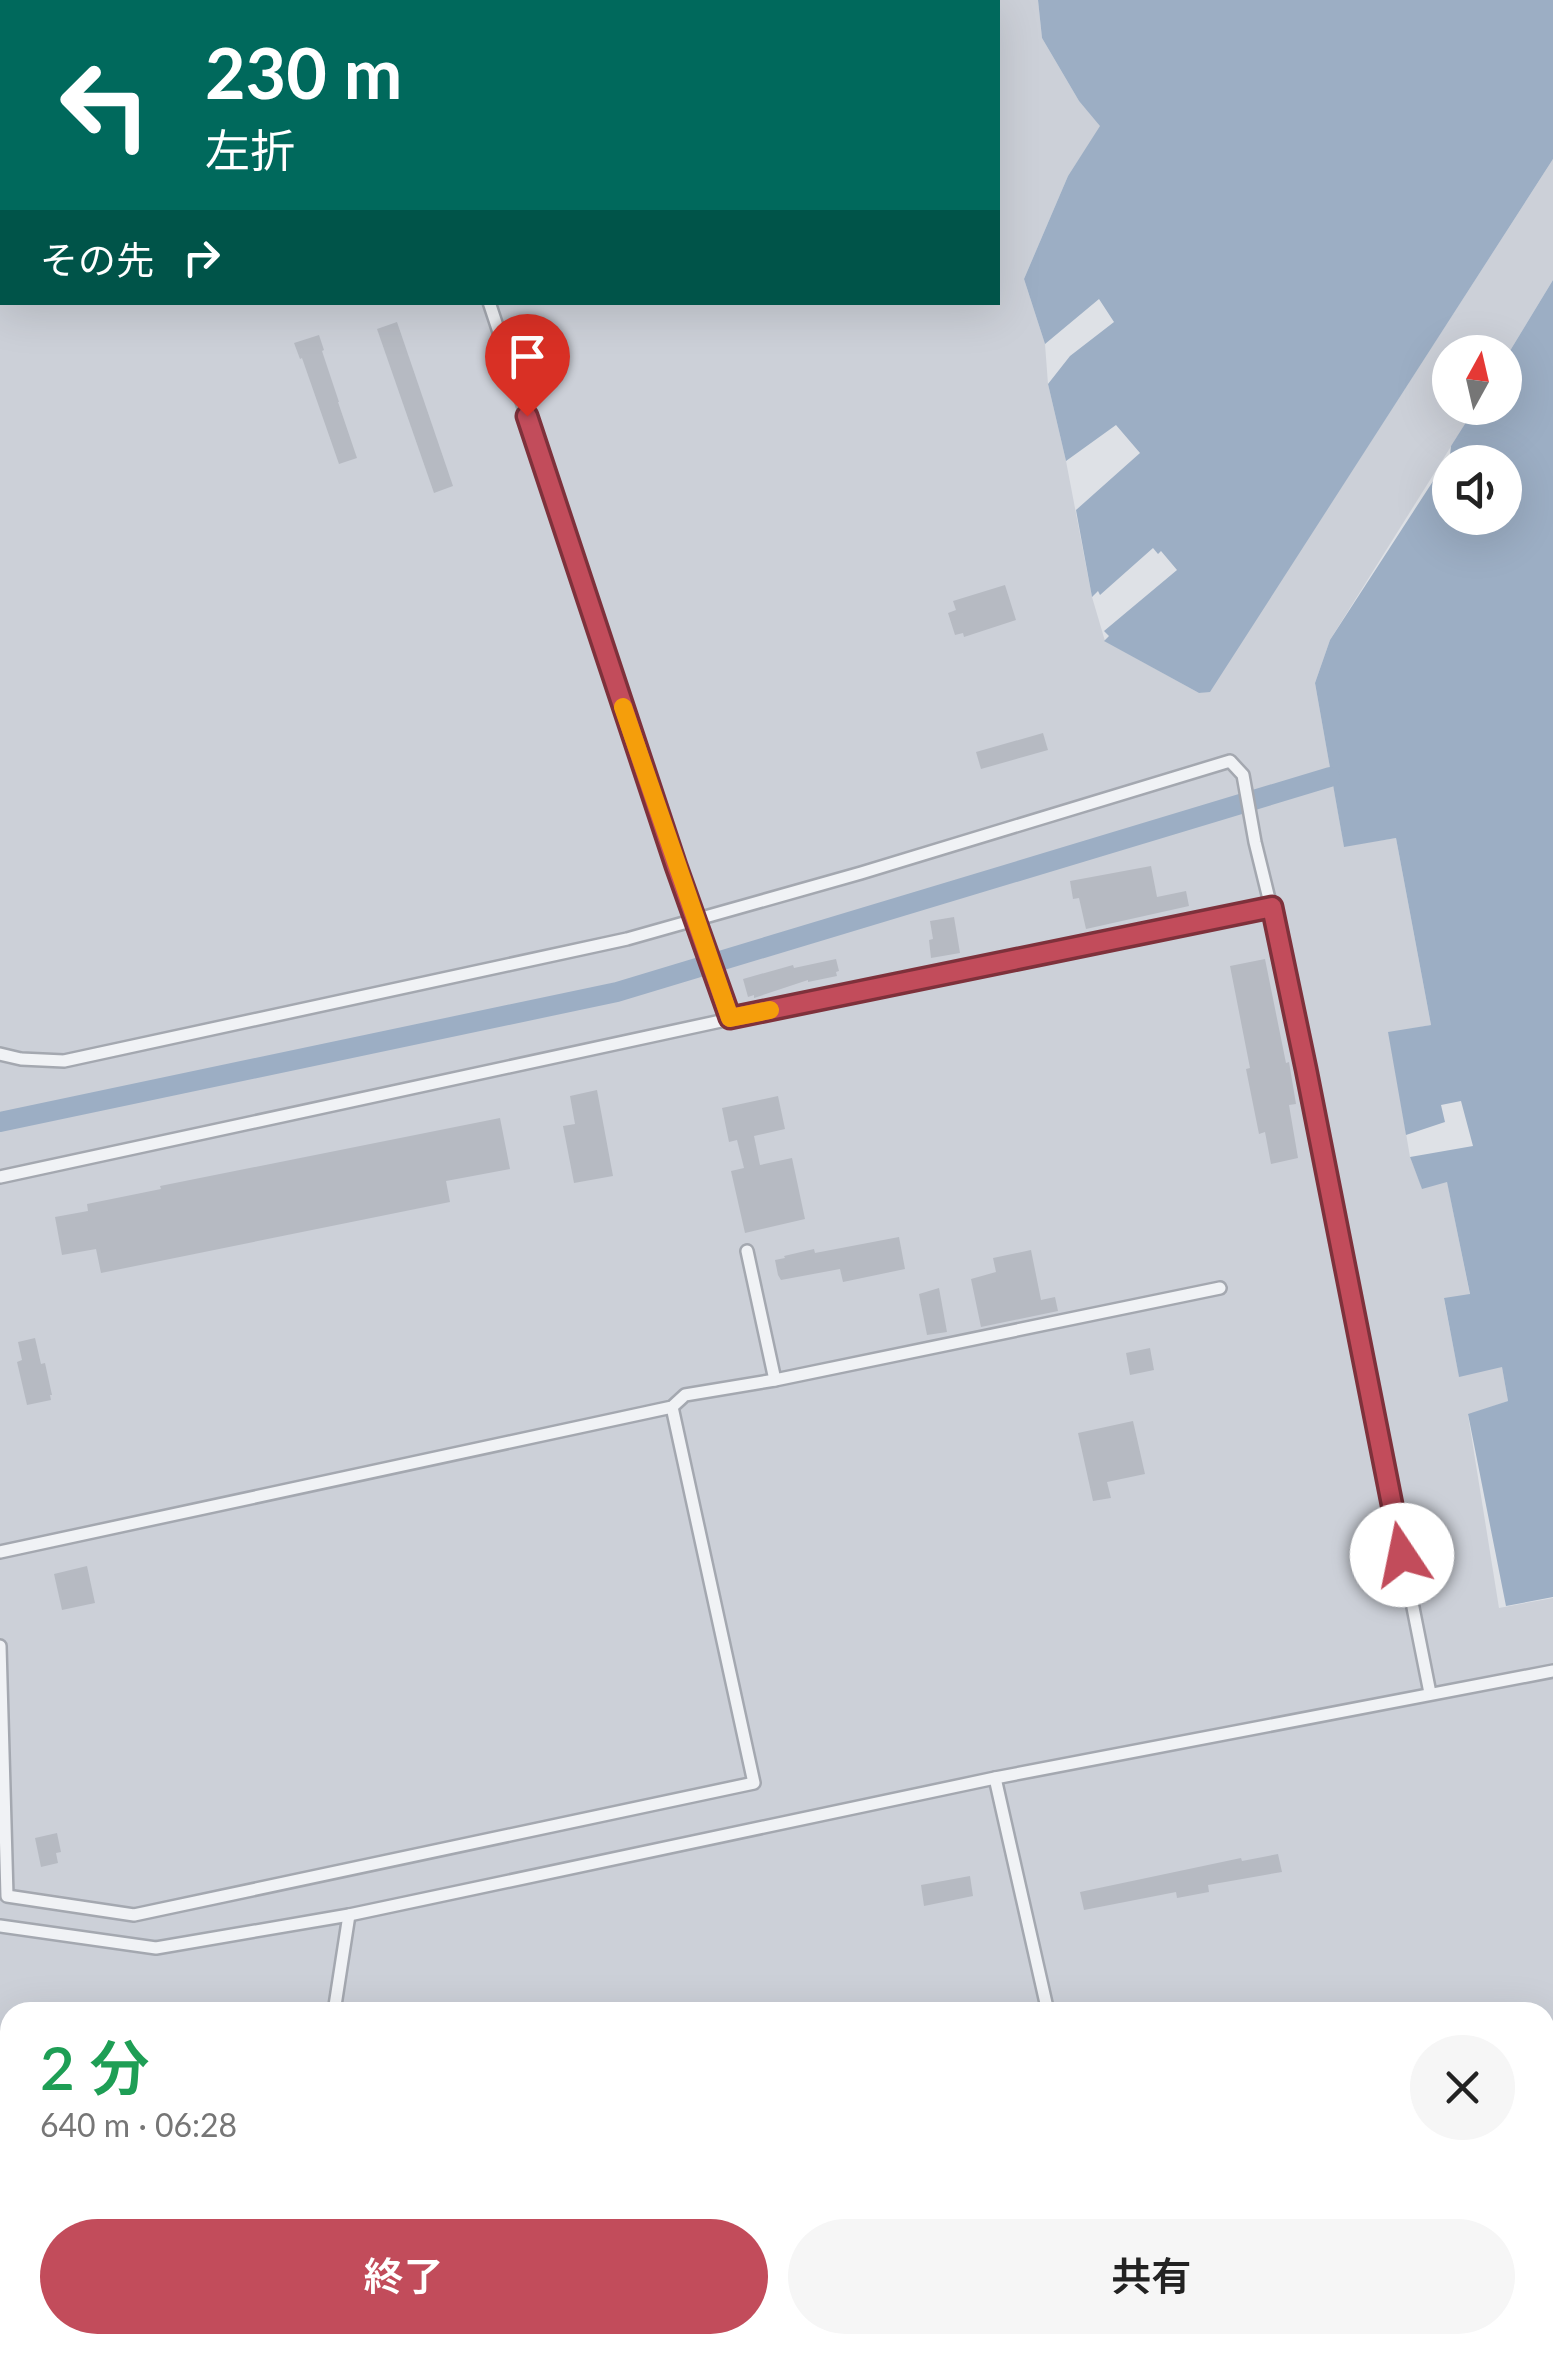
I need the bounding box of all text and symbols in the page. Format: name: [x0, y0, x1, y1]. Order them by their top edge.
text: 230 m: [205, 30, 402, 114]
icon: left: [40, 40, 170, 170]
text: 左折: [205, 123, 295, 177]
icon: right: [174, 230, 229, 285]
text: その先: [40, 236, 154, 282]
pin: [485, 314, 570, 417]
icon: arrive: [500, 329, 555, 384]
north arrow: [1432, 335, 1522, 425]
map controls: [1432, 335, 1522, 535]
button: sound: [1432, 445, 1522, 535]
position arrow: [1350, 1503, 1454, 1607]
text: 2 分: [40, 2031, 150, 2103]
button: close: [1410, 2035, 1515, 2140]
text: 640 m · 06:28: [40, 2105, 237, 2144]
button: 終了: [40, 2219, 768, 2334]
button: 共有: [788, 2219, 1515, 2334]

